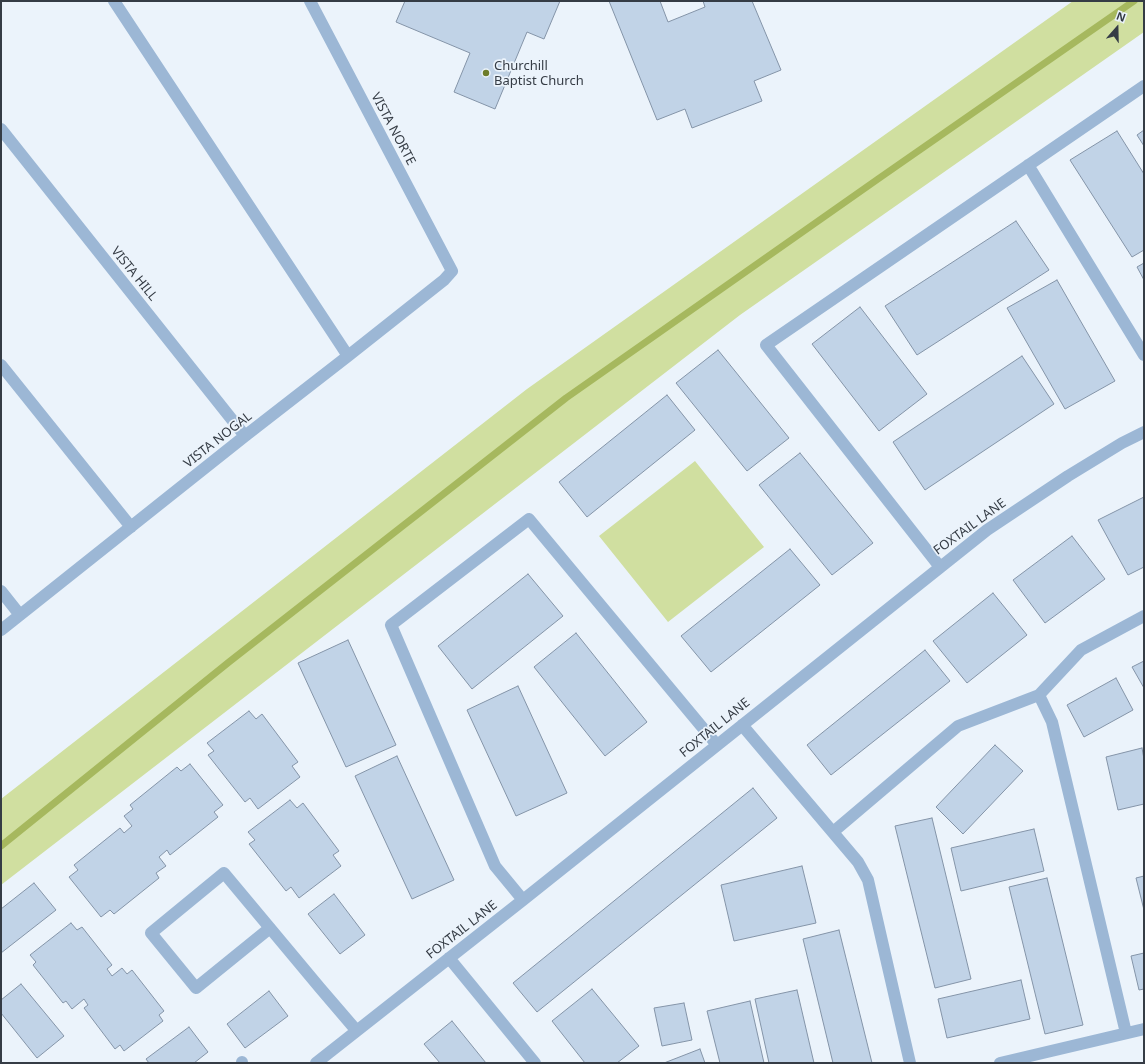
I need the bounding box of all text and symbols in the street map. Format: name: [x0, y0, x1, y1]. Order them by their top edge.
north arrow: [1097, 8, 1137, 48]
text: N: [1114, 8, 1128, 25]
place label: Churchill Baptist Church: [494, 58, 584, 89]
marker: Churchill Baptist Church: [481, 68, 491, 78]
street label: VISTA NORTE: [367, 90, 419, 168]
street label: VISTA HILL: [107, 244, 161, 304]
street label: VISTA NOGAL: [181, 409, 255, 471]
street label: FOXTAIL LANE: [931, 496, 1009, 558]
street label: FOXTAIL LANE: [677, 695, 753, 761]
street label: FOXTAIL LANE: [423, 897, 501, 963]

